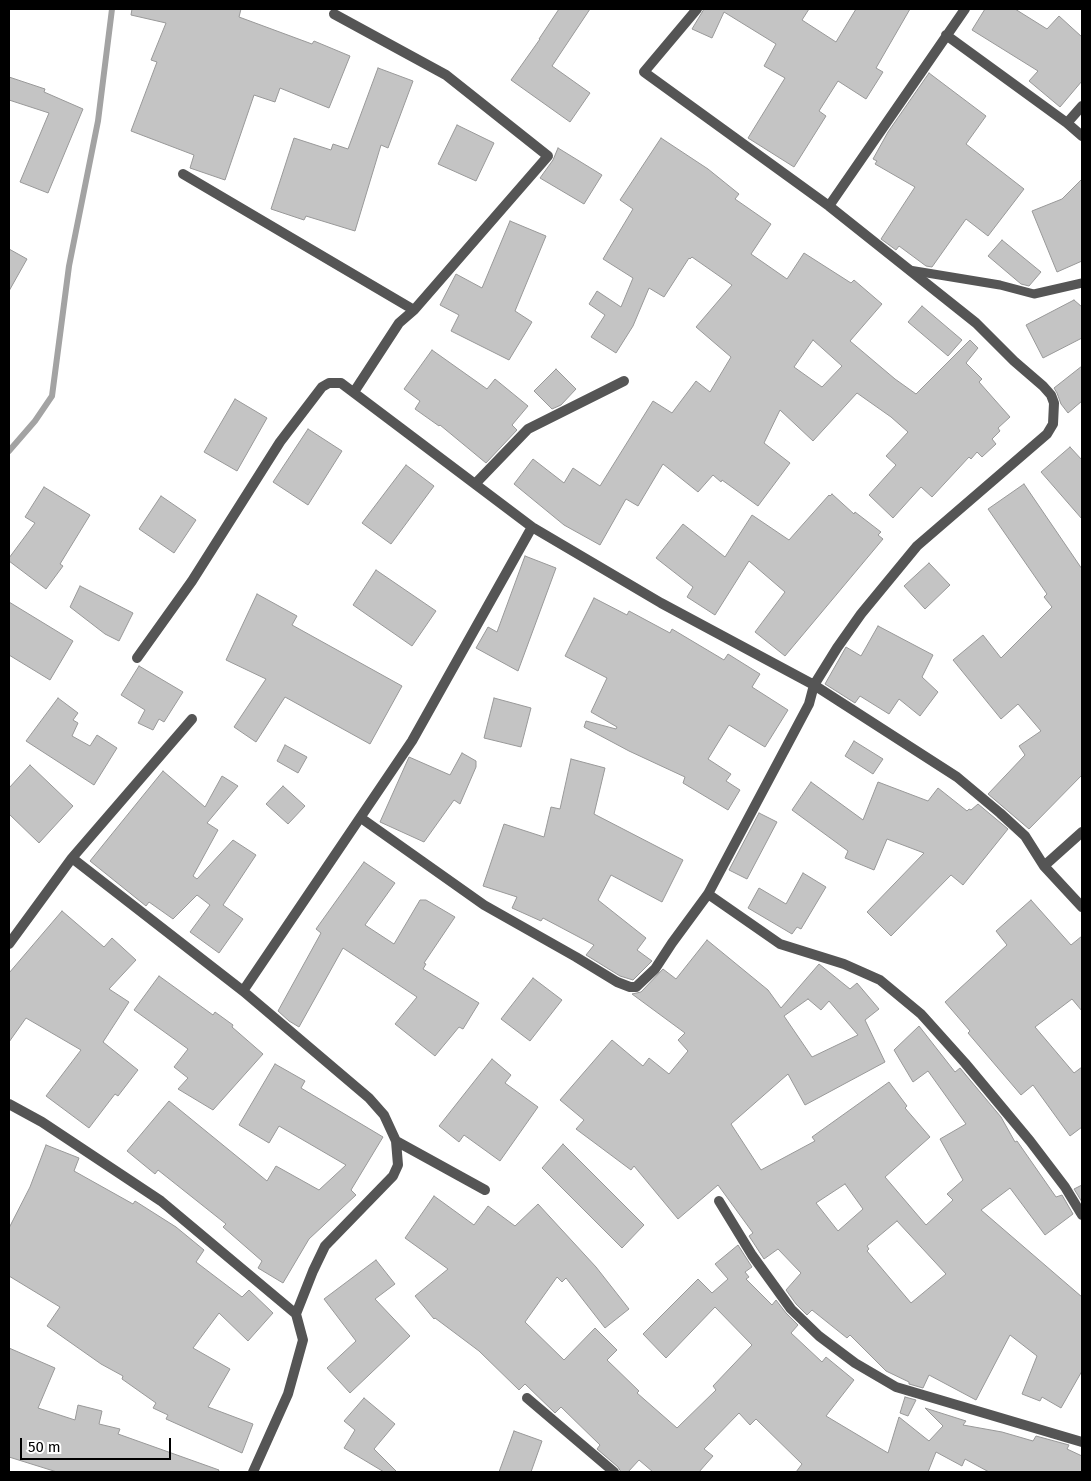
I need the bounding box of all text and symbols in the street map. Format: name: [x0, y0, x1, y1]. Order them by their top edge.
scale bar: [22, 1428, 174, 1460]
text: 50 m: [28, 1438, 61, 1456]

